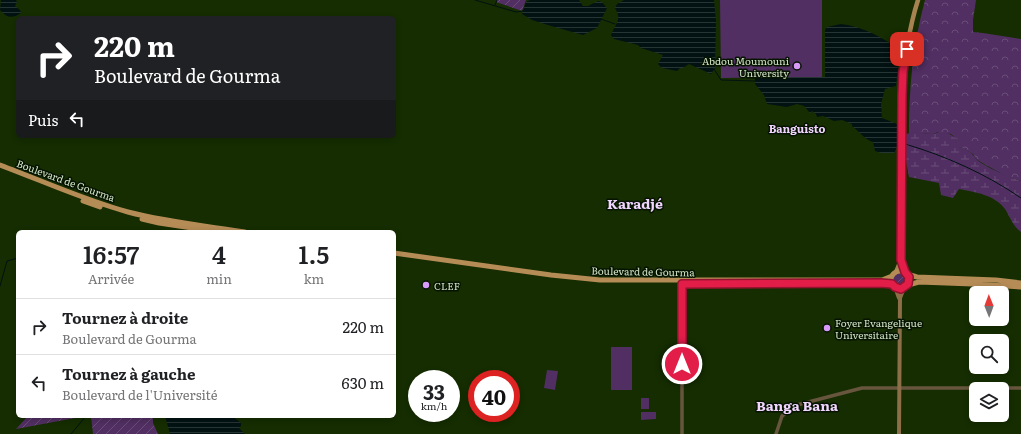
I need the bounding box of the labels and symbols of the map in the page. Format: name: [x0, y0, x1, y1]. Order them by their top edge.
pin: [890, 32, 924, 66]
place label: Abdou Moumouni University: [702, 53, 790, 80]
marker: Abdou Moumouni University: [792, 61, 802, 71]
district label: Banguisto: [769, 120, 825, 136]
street label: Boulevard de Gourma: [15, 155, 118, 205]
district label: Karadjé: [607, 193, 663, 213]
street label: Boulevard de Gourma: [591, 263, 695, 279]
place label: CLEF: [434, 278, 460, 293]
marker: CLEF: [421, 280, 431, 290]
north arrow: [969, 286, 1009, 326]
place label: Foyer Evangelique Universitaire: [835, 315, 922, 342]
marker: Foyer Evangelique Universitaire: [822, 323, 832, 333]
position arrow: [661, 343, 703, 385]
speed limit sign: 40: [468, 370, 520, 422]
district label: Banga Bana: [756, 395, 839, 415]

